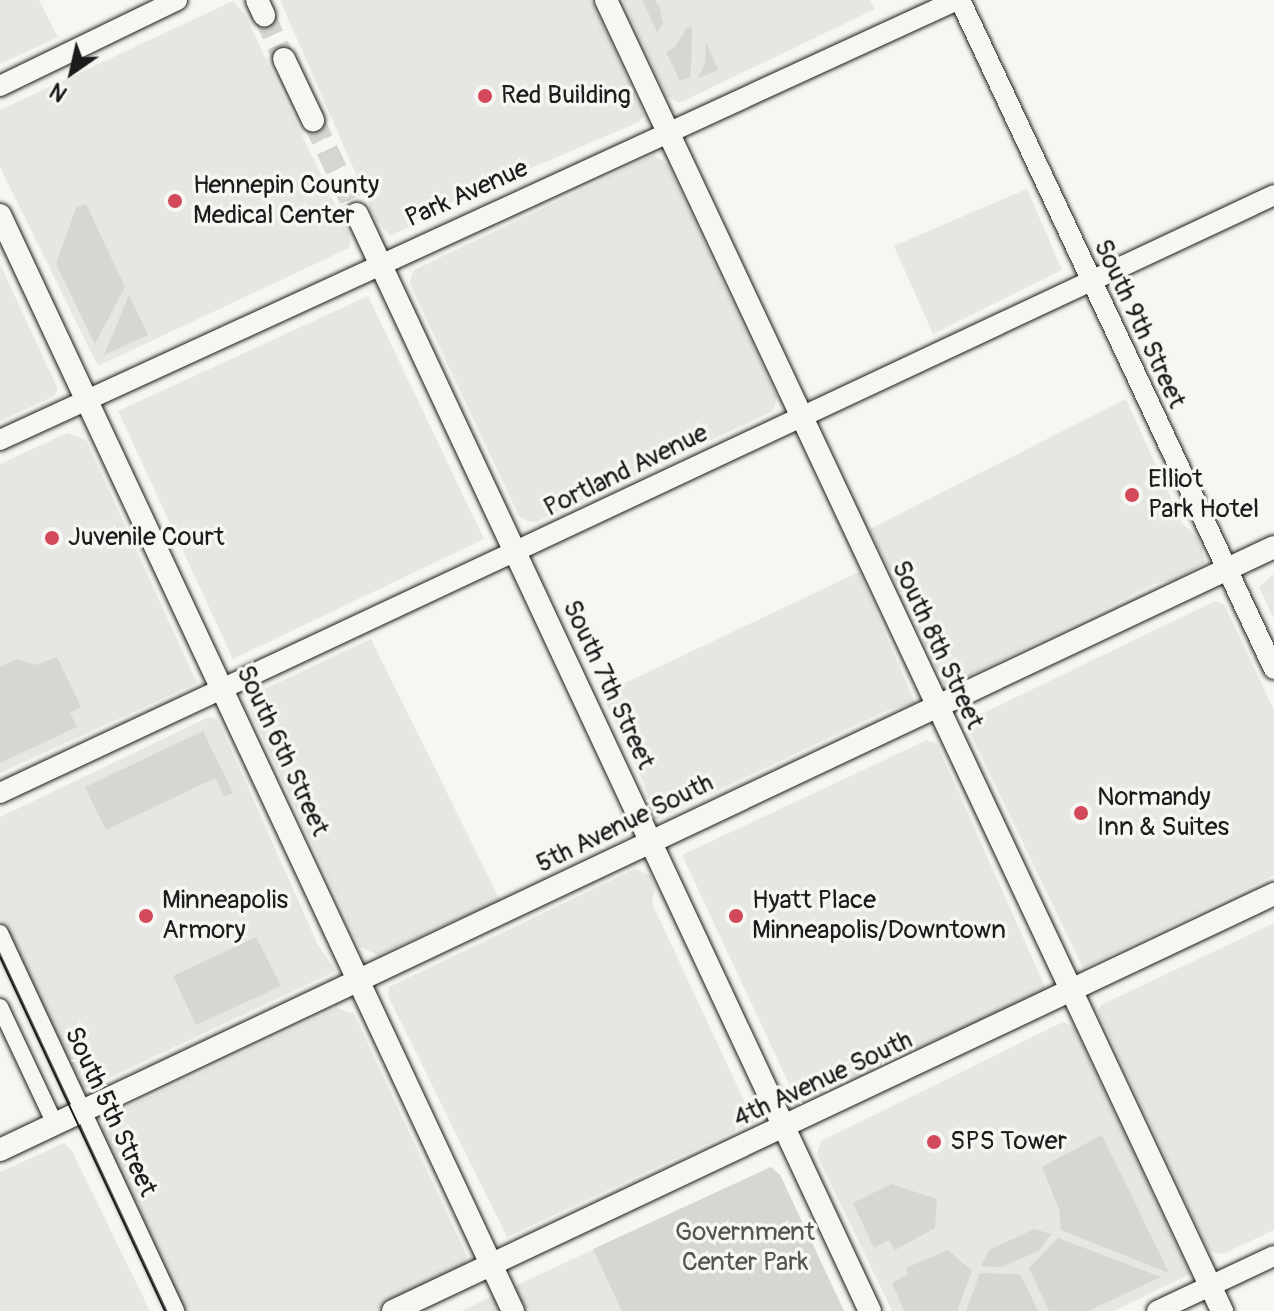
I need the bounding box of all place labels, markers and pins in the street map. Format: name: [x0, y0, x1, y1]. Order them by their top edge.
place label: Red Building: [501, 80, 631, 112]
marker: Red Building: [476, 87, 494, 105]
place label: Hennepin County Medical Center: [193, 170, 379, 232]
marker: Hennepin County Medical Center: [164, 190, 186, 212]
place label: Elliot Park Hotel: [1148, 464, 1259, 526]
marker: Elliot Park Hotel: [1123, 486, 1141, 504]
place label: Juvenile Court: [68, 522, 224, 554]
marker: Juvenile Court: [43, 529, 61, 547]
place label: Normandy Inn & Suites: [1097, 782, 1229, 844]
marker: Normandy Inn & Suites: [1072, 804, 1090, 822]
place label: Minneapolis Armory: [162, 885, 288, 946]
place label: Hyatt Place Minneapolis/Downtown: [752, 885, 1006, 946]
marker: Minneapolis Armory: [137, 907, 155, 925]
marker: Hyatt Place Minneapolis/Downtown: [727, 907, 745, 925]
place label: SPS Tower: [950, 1126, 1067, 1158]
marker: SPS Tower: [925, 1133, 943, 1151]

